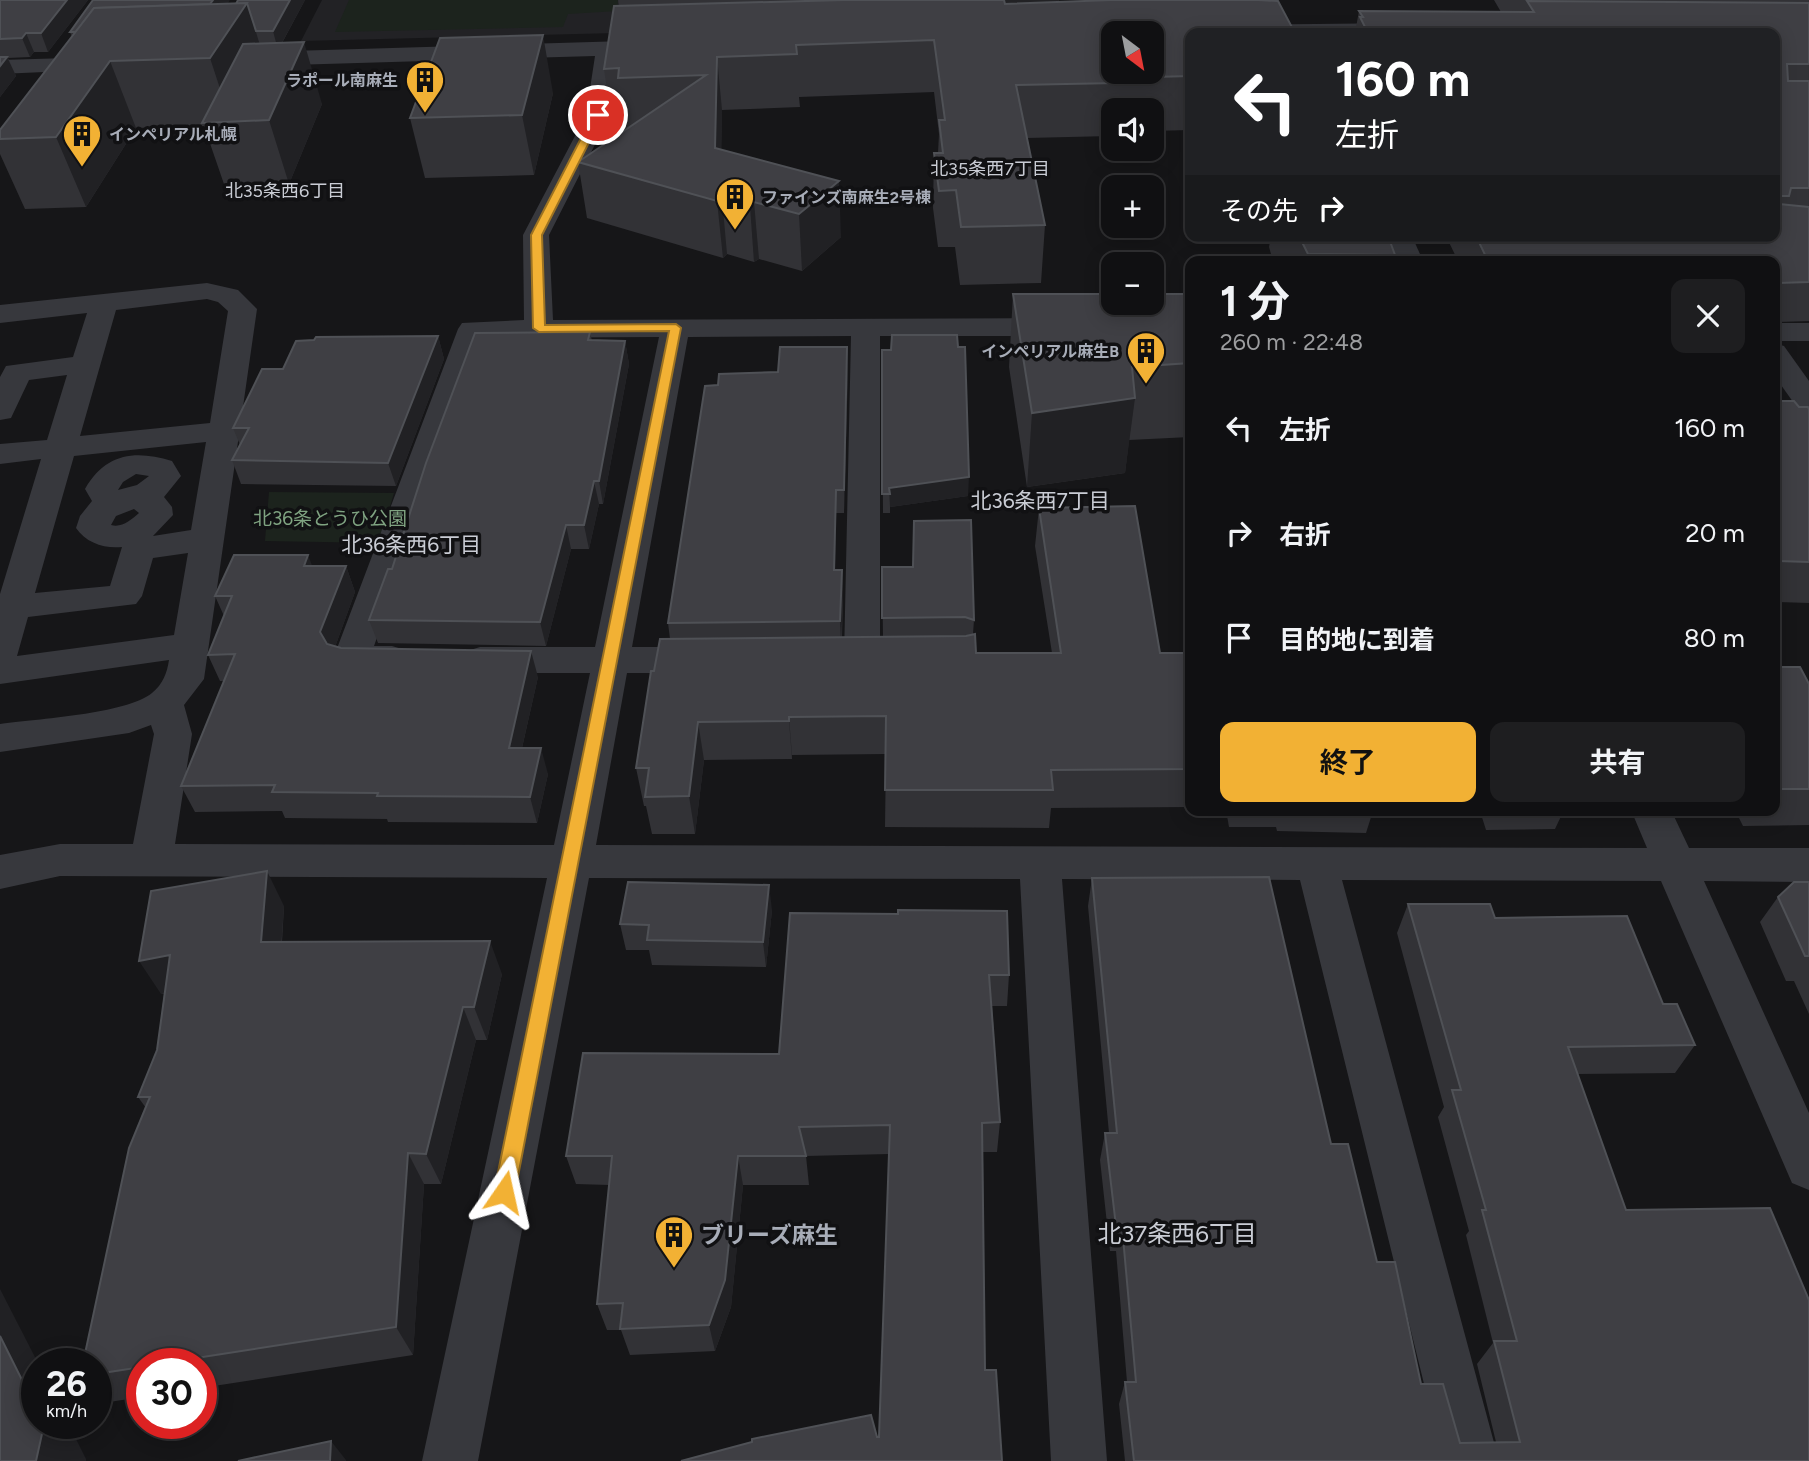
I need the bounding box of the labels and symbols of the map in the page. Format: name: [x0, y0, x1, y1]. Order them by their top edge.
north arrow: [1101, 21, 1164, 84]
building icon: ラポール南麻生: [404, 59, 446, 114]
place label: ラポール南麻生: [286, 71, 398, 90]
pin: [568, 85, 628, 145]
building icon: インペリアル札幌: [61, 113, 103, 168]
place label: インペリアル札幌: [109, 125, 237, 144]
district label: 北35条西7丁目: [930, 158, 1050, 180]
building icon: ファインズ南麻生2号棟: [714, 176, 756, 231]
district label: 北35条西6丁目: [225, 180, 345, 202]
place label: ファインズ南麻生2号棟: [762, 188, 931, 207]
building icon: インペリアル麻生B: [1125, 330, 1167, 385]
place label: インペリアル麻生B: [981, 342, 1119, 361]
district label: 北36条西7丁目: [970, 488, 1110, 513]
park label: 北36条とうひ公園: [253, 507, 407, 530]
district label: 北36条西6丁目: [341, 532, 481, 557]
position arrow: [467, 1155, 541, 1229]
building icon: ブリーズ麻生: [653, 1214, 695, 1269]
district label: 北37条西6丁目: [1097, 1219, 1257, 1248]
place label: ブリーズ麻生: [701, 1221, 838, 1249]
speed limit sign: 30: [126, 1348, 217, 1439]

